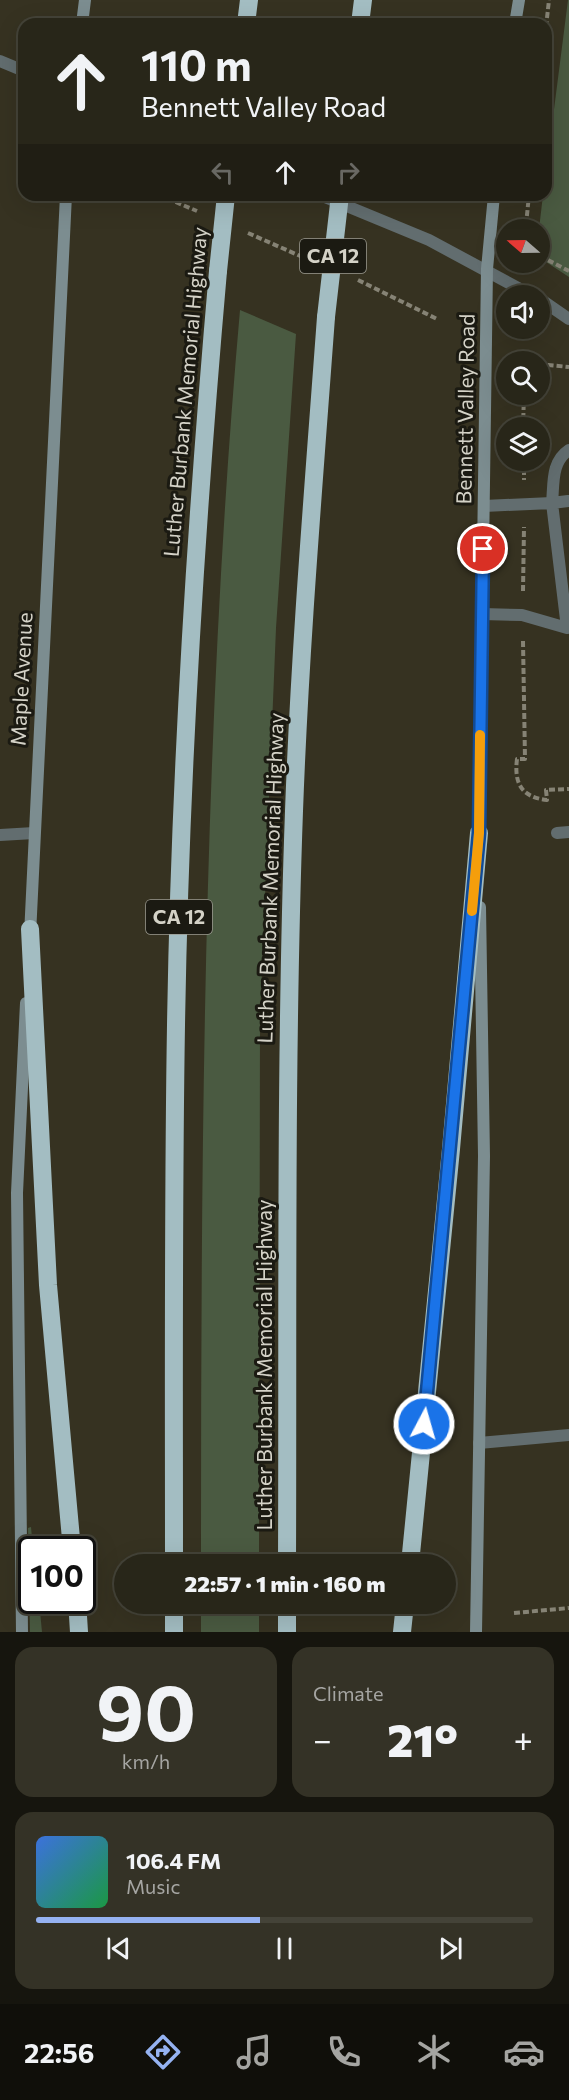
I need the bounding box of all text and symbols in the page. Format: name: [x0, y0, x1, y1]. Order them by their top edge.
text: 110 m: [141, 38, 252, 90]
icon: ahead: [42, 42, 120, 120]
text: Bennett Valley Road: [141, 90, 386, 123]
icon: left: [206, 156, 239, 189]
icon: ahead: [269, 156, 302, 189]
icon: right: [332, 156, 365, 189]
north arrow: [496, 219, 550, 273]
map controls: [496, 219, 550, 471]
street label: Luther Burbank Memorial Highway: [158, 226, 211, 558]
road number: CA 12: [300, 239, 366, 273]
button: sound: [496, 285, 550, 339]
street label: Bennett Valley Road: [450, 313, 479, 504]
button: search: [496, 351, 550, 405]
button: layers: [496, 417, 550, 471]
pin: [457, 523, 508, 574]
icon: arrive: [466, 532, 499, 565]
street label: Maple Avenue: [5, 611, 36, 746]
street label: Luther Burbank Memorial Highway: [251, 712, 288, 1044]
road number: CA 12: [146, 900, 212, 934]
street label: Luther Burbank Memorial Highway: [251, 1199, 276, 1531]
position arrow: [392, 1392, 456, 1456]
speed limit sign: 100: [18, 1536, 96, 1614]
text: 22:57 · 1 min · 160 m: [185, 1570, 385, 1597]
text: 90: [96, 1662, 196, 1757]
text: Climate: [313, 1681, 383, 1705]
text: 21°: [387, 1711, 458, 1766]
text: −: [313, 1718, 332, 1759]
text: +: [514, 1718, 533, 1759]
text: km/h: [122, 1749, 170, 1773]
text: 106.4 FM: [126, 1847, 221, 1874]
text: Music: [126, 1874, 180, 1898]
icon: previous: [102, 1932, 135, 1965]
icon: pause: [268, 1932, 301, 1965]
icon: next: [434, 1932, 467, 1965]
icon: directions: [142, 2031, 184, 2073]
icon: music: [233, 2031, 275, 2073]
icon: phone: [323, 2031, 365, 2073]
icon: climate: [413, 2031, 455, 2073]
icon: car: [503, 2031, 545, 2073]
text: 22:56: [24, 2036, 94, 2069]

